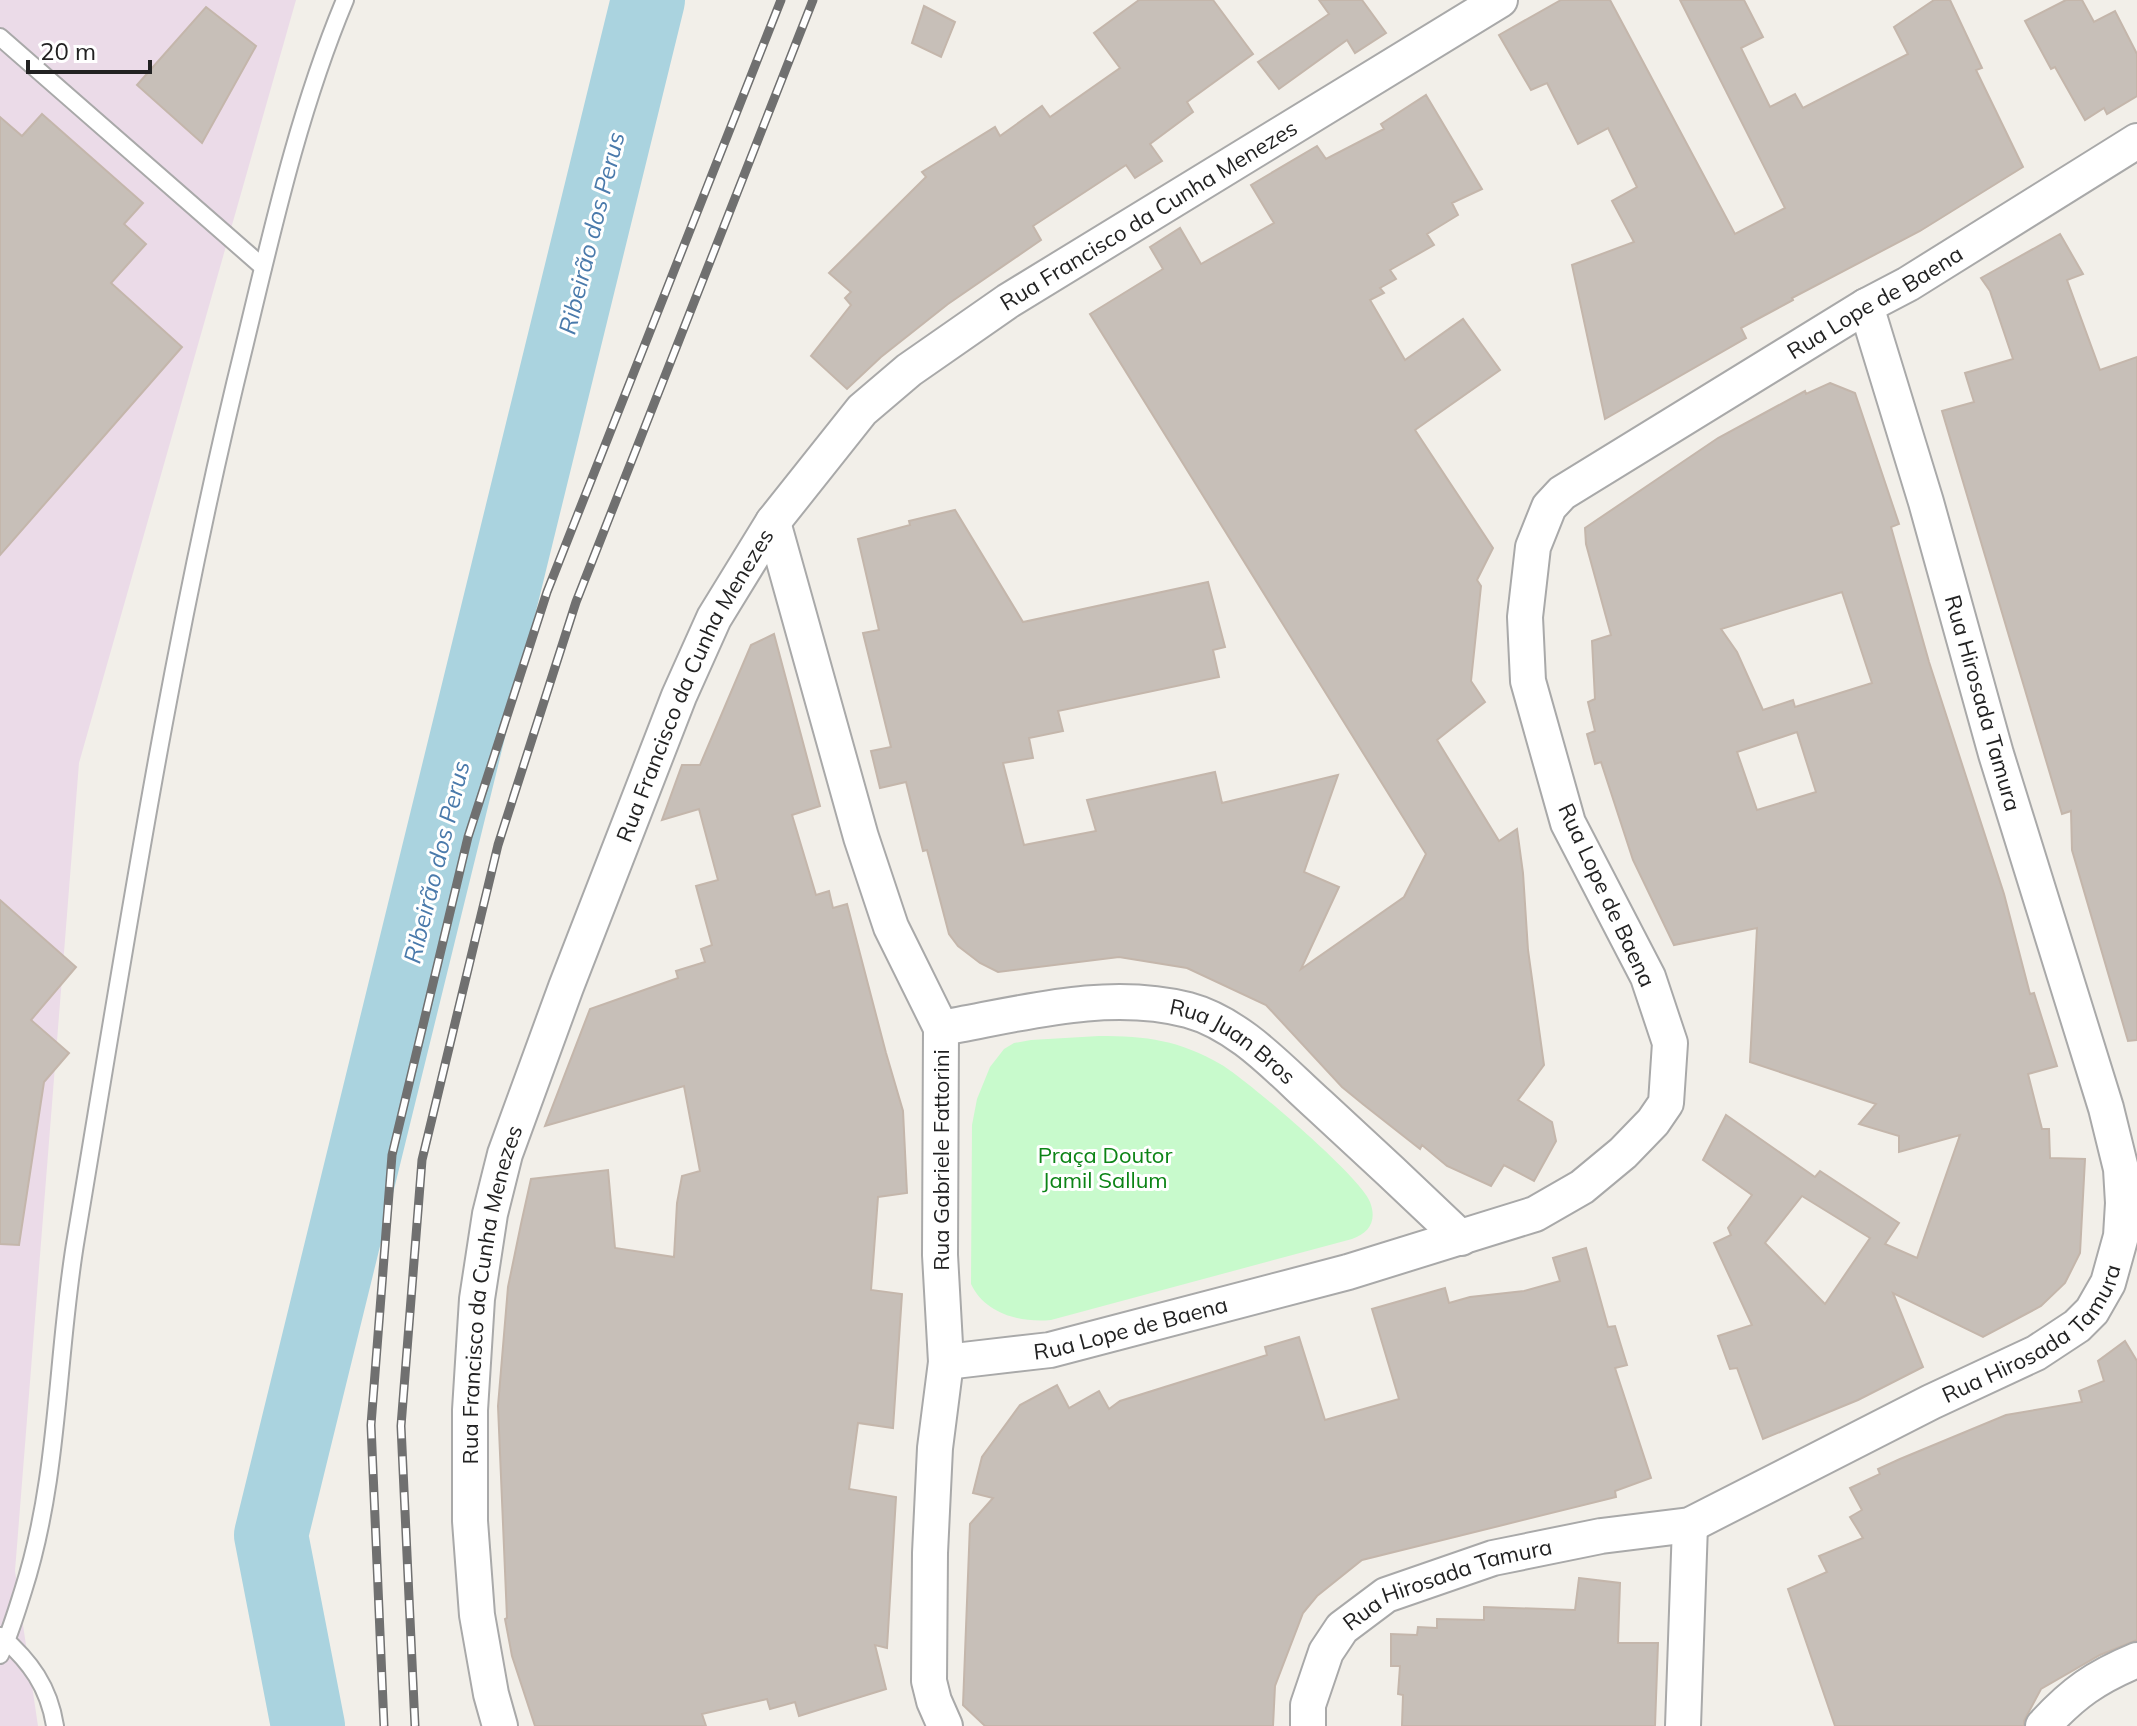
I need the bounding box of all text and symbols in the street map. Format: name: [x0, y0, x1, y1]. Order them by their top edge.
scale bar: [28, 24, 150, 74]
text: 20 m: [40, 36, 96, 66]
street label: Rua Francisco da Cunha Menezes: [995, 114, 1302, 317]
water label: Ribeirão dos Perus: [551, 129, 631, 337]
street label: Rua Lope de Baena: [1782, 239, 1968, 365]
street label: Rua Francisco da Cunha Menezes: [610, 523, 780, 846]
street label: Rua Hirosada Tamura: [1939, 592, 2027, 814]
water label: Ribeirão dos Perus: [396, 758, 476, 966]
street label: Rua Lope de Baena: [1552, 799, 1662, 991]
street label: Rua Juan Bros: [1167, 992, 1302, 1090]
street label: Rua Gabriele Fattorini: [927, 1049, 955, 1271]
street label: Rua Francisco da Cunha Menezes: [456, 1121, 528, 1464]
park label: Praça Doutor Jamil Sallum: [1038, 1141, 1172, 1194]
street label: Rua Hirosada Tamura: [1937, 1261, 2127, 1409]
street label: Rua Lope de Baena: [1032, 1290, 1231, 1366]
street label: Rua Hirosada Tamura: [1337, 1532, 1554, 1637]

